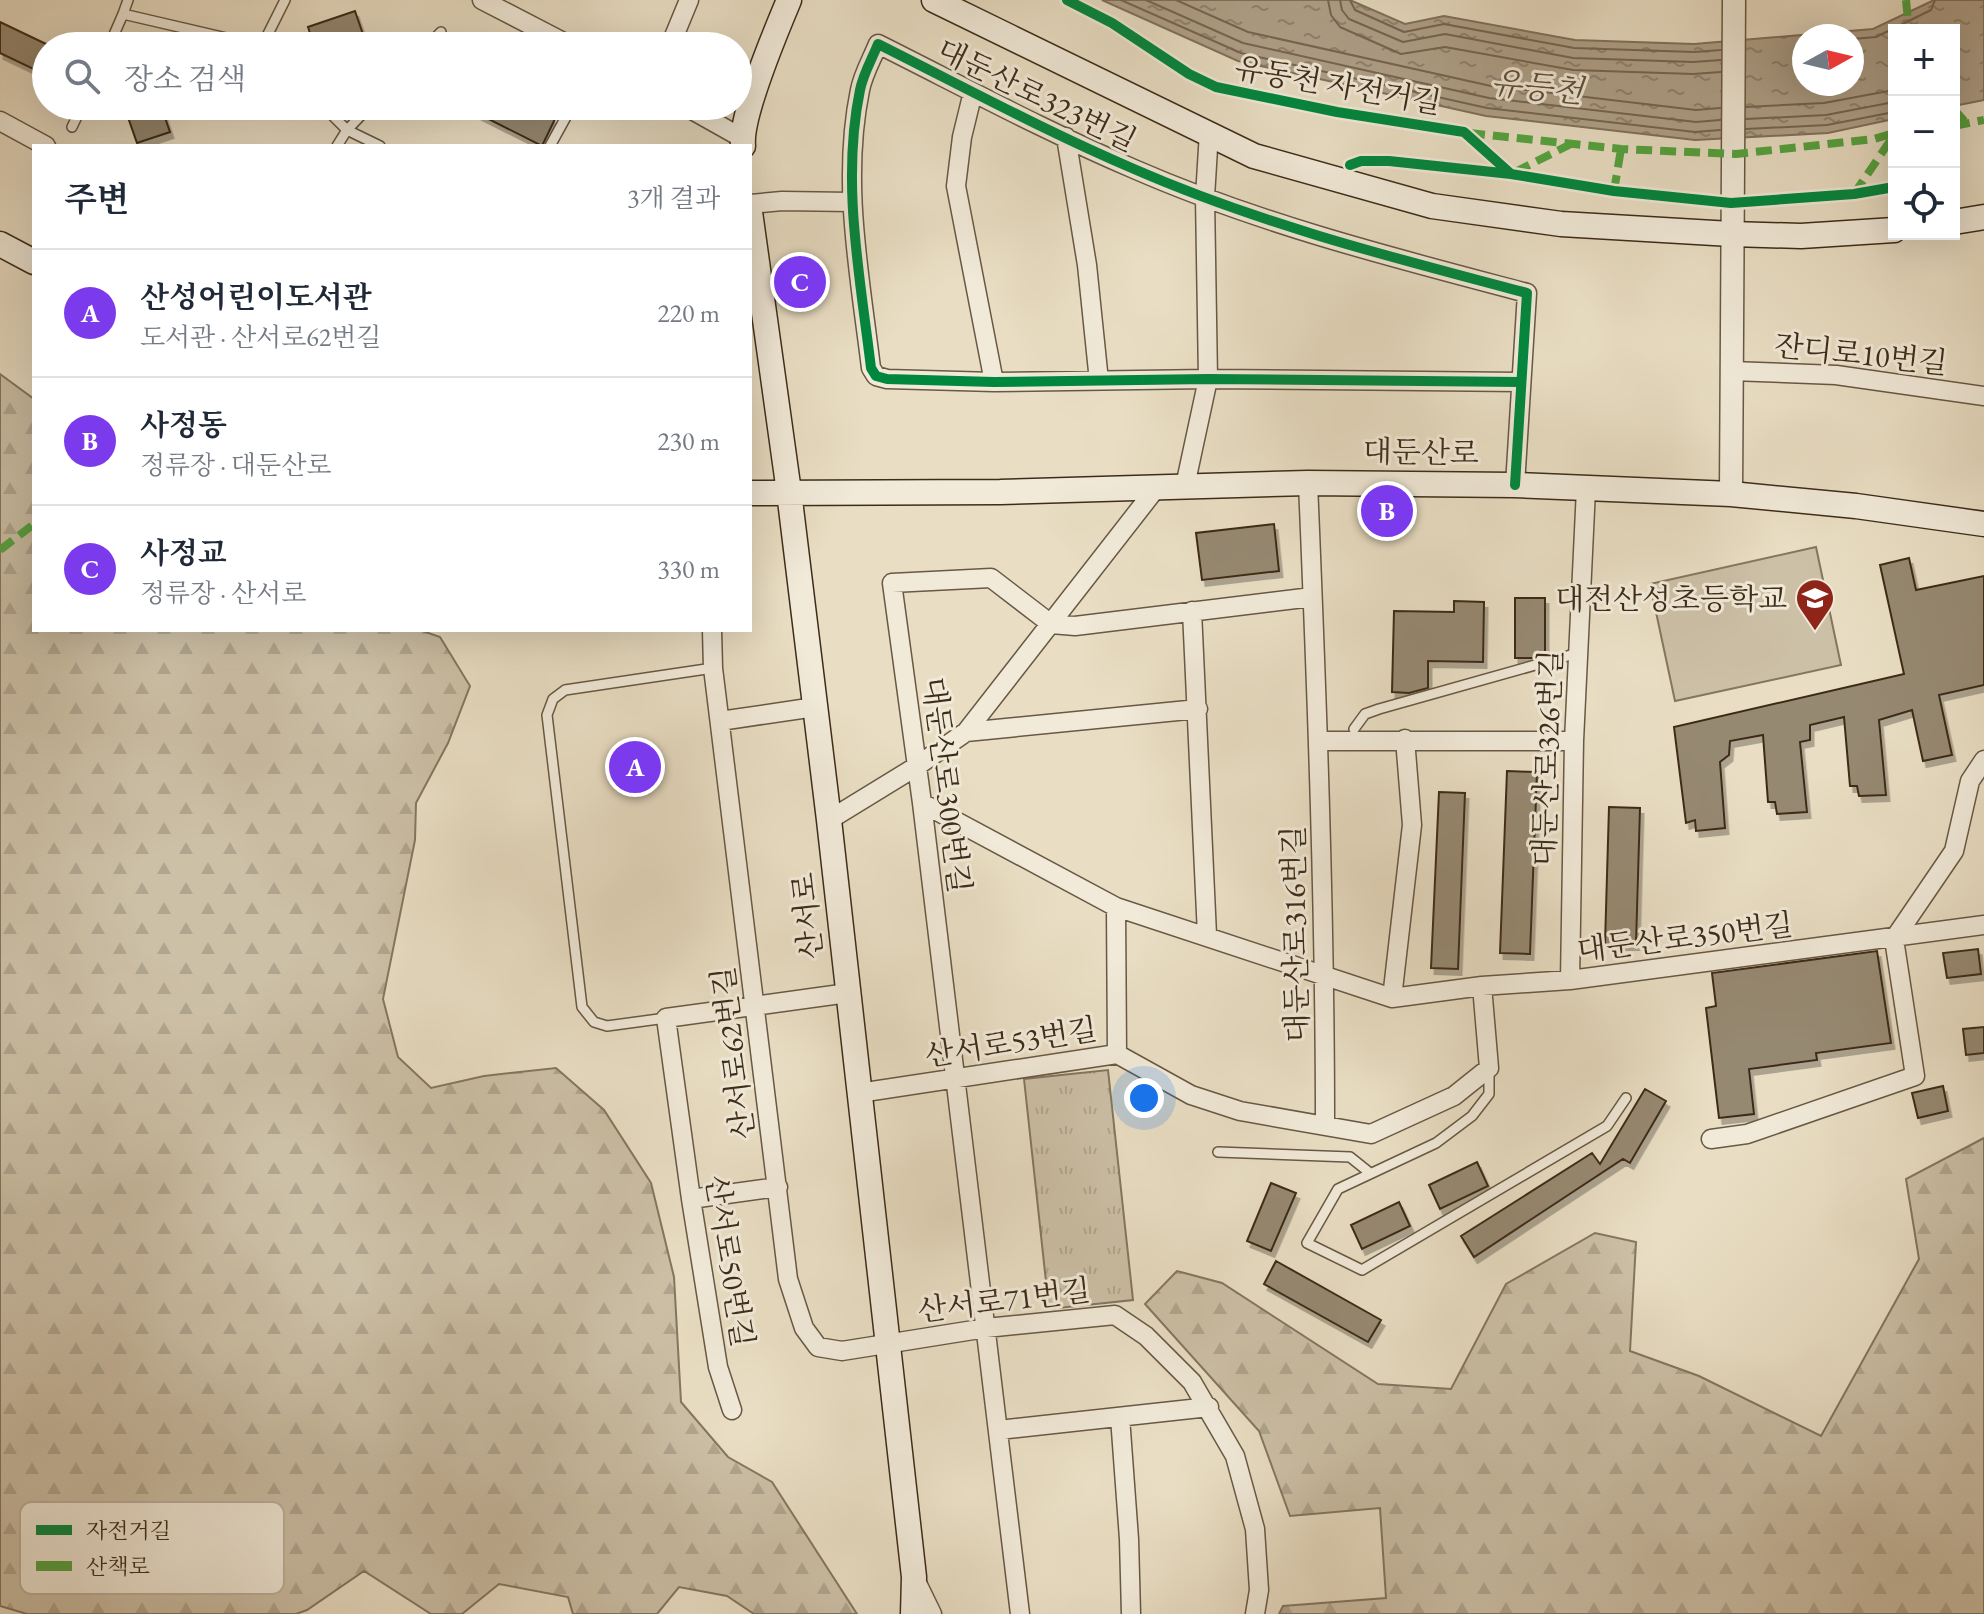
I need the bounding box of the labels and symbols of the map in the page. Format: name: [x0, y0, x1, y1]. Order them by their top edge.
north arrow: [1792, 24, 1864, 96]
street label: 대둔산로323번길: [931, 30, 1143, 160]
street label: 유동천 자전거길: [1232, 48, 1444, 122]
water label: 유등천: [1489, 61, 1587, 113]
pin: C: [774, 252, 826, 312]
street label: 잔디로10번길: [1773, 326, 1949, 382]
street label: 대둔산로: [1363, 431, 1479, 473]
pin: B: [1361, 481, 1413, 541]
school or university icon: 대전산성초등학교: [1794, 577, 1836, 632]
place label: 대전산성초등학교: [1555, 579, 1787, 618]
street label: 대둔산로326번길: [1524, 649, 1570, 867]
street label: 대둔산로300번길: [914, 675, 980, 895]
pin: A: [609, 737, 661, 797]
street label: 대둔산로316번길: [1274, 825, 1316, 1043]
street label: 산서로: [783, 871, 831, 961]
street label: 대둔산로350번길: [1575, 904, 1795, 970]
street label: 산서로62번길: [703, 964, 763, 1142]
street label: 산서로53번길: [922, 1009, 1100, 1075]
your location: [1124, 1078, 1164, 1118]
street label: 산서로50번길: [697, 1172, 763, 1350]
street label: 산서로71번길: [915, 1270, 1093, 1330]
legend: [20, 1502, 284, 1594]
text: 자전거길: [86, 1516, 171, 1545]
text: 산책로: [86, 1552, 150, 1581]

